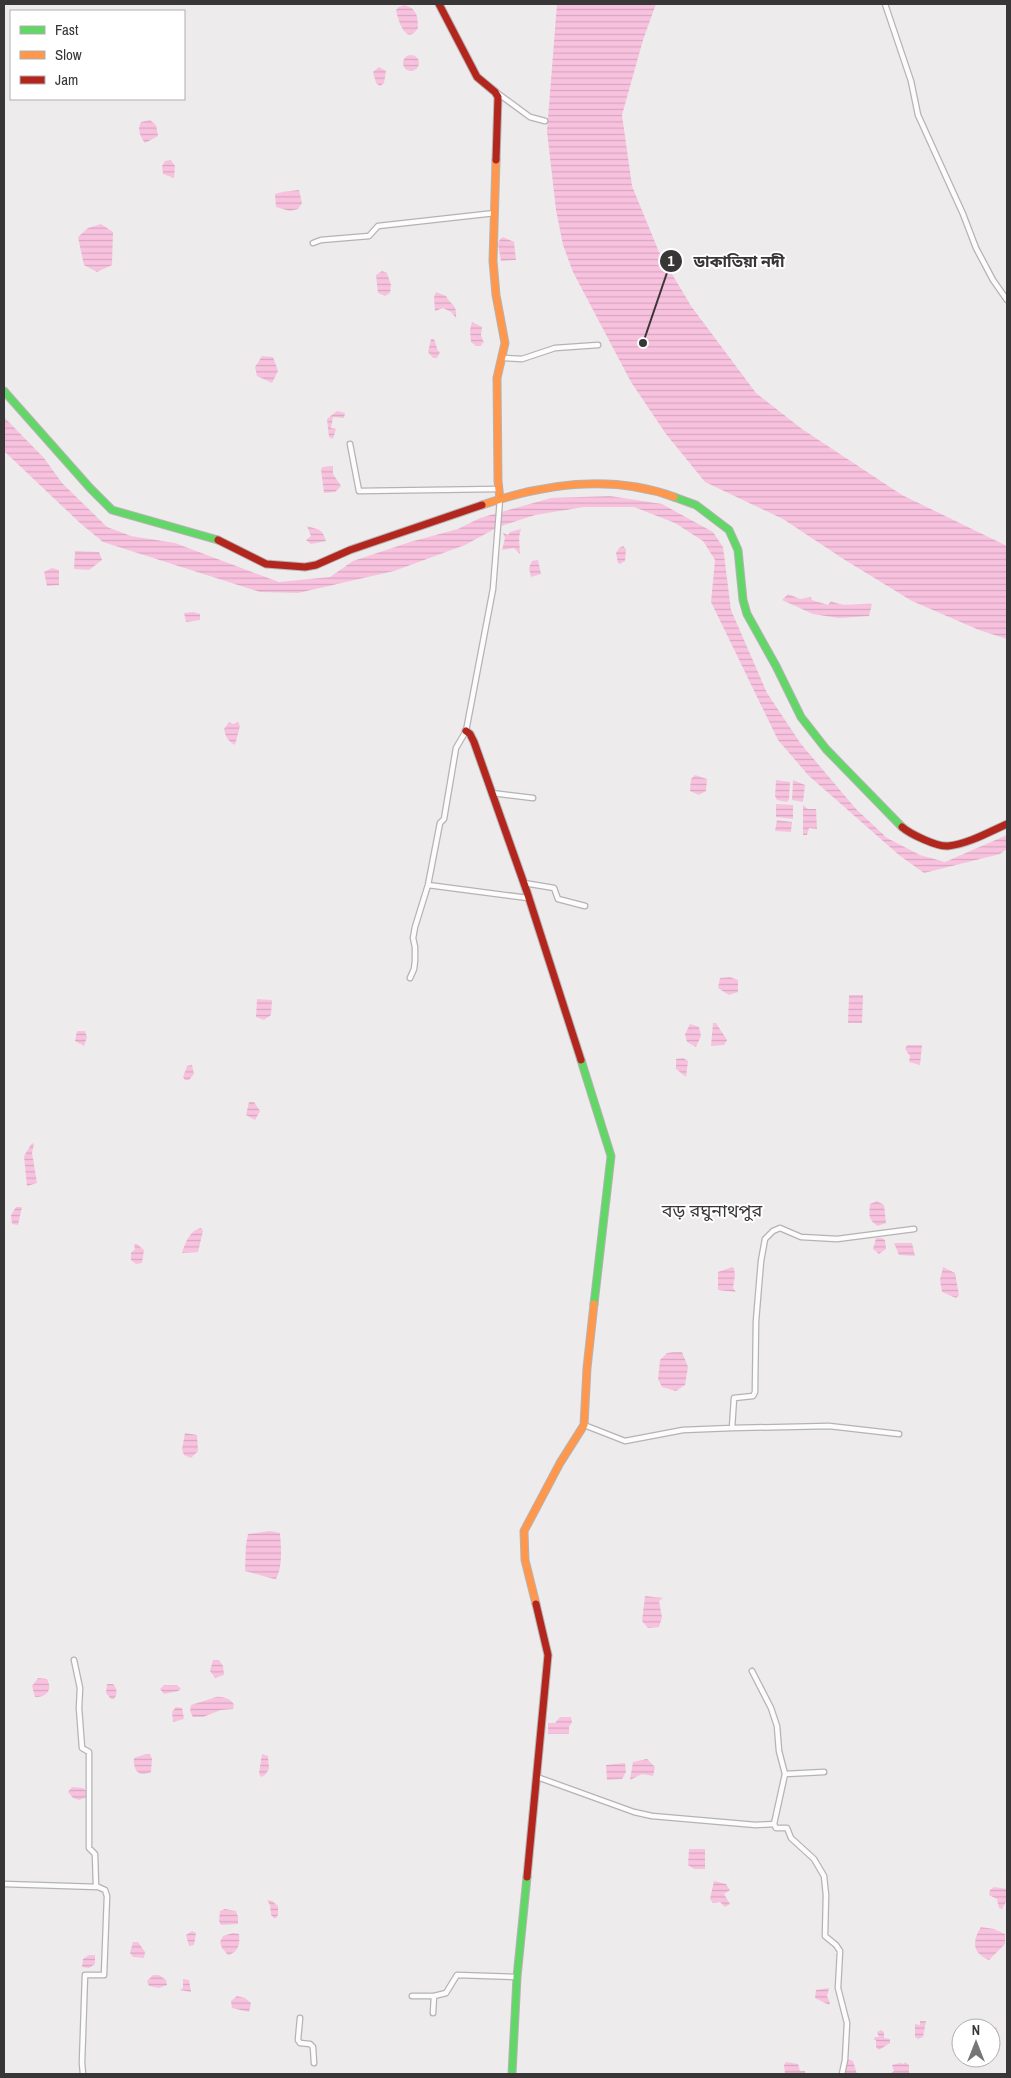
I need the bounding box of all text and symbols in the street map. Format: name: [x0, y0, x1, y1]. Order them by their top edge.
legend: [10, 10, 185, 100]
text: Fast: [55, 19, 79, 40]
text: Slow: [55, 44, 82, 65]
text: Jam: [55, 69, 78, 90]
callout: ডাকাতিয়া নদী: [659, 246, 795, 277]
text: 1: [668, 250, 675, 271]
text: ডাকাতিয়া নদী: [693, 250, 785, 272]
district label: বড় রঘুনাথপুর: [661, 1198, 762, 1223]
north arrow: [951, 2018, 1001, 2068]
text: N: [972, 2021, 980, 2039]

